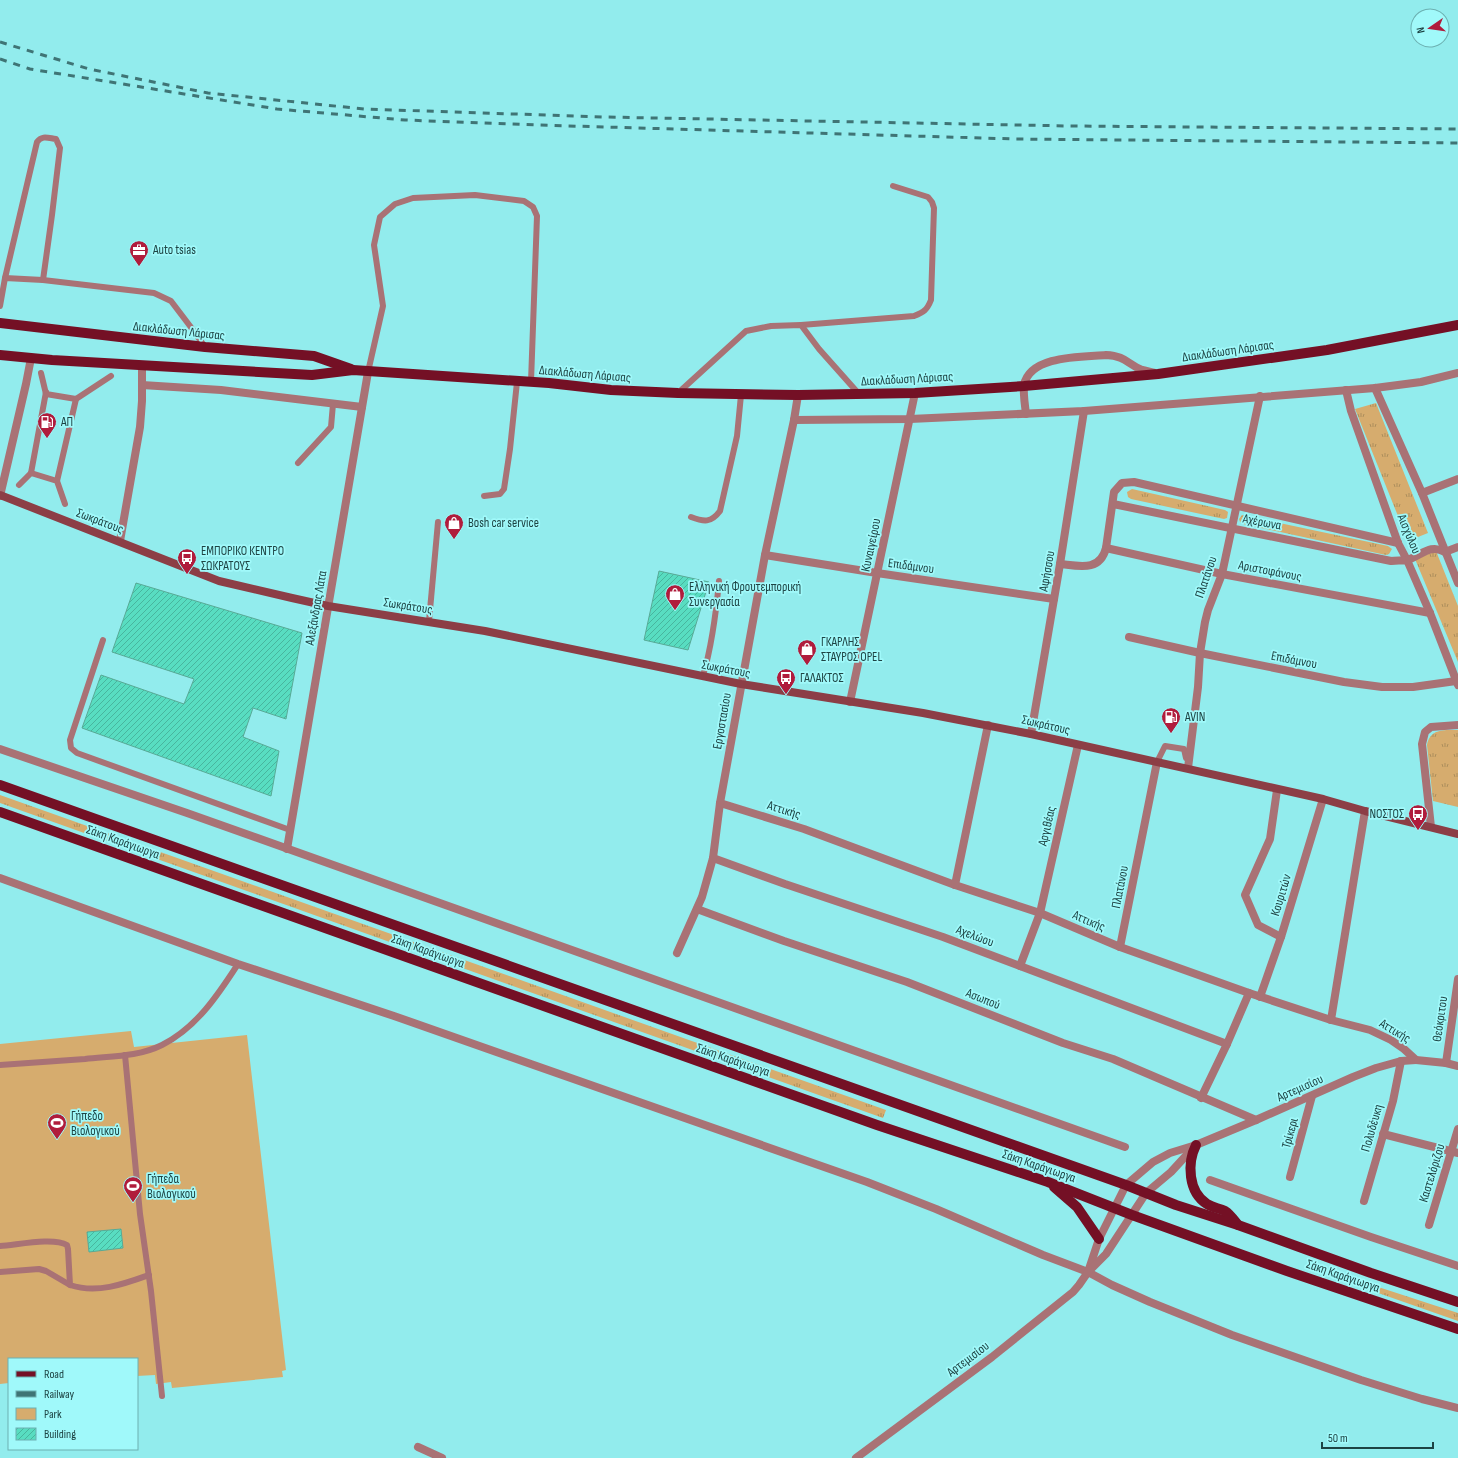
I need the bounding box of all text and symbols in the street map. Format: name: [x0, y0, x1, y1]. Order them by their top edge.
north arrow: [1410, 8, 1450, 48]
text: N: [1414, 26, 1428, 34]
office icon: Auto tsias: [128, 239, 150, 267]
place label: Auto tsias: [152, 242, 196, 258]
street label: Διακλάδωση Λάρισας: [132, 318, 226, 344]
street label: Διακλάδωση Λάρισας: [1181, 337, 1275, 365]
street label: Διακλάδωση Λάρισας: [538, 362, 632, 386]
street label: Διακλάδωση Λάρισας: [861, 369, 953, 389]
fuel station icon: ΑΠ: [36, 411, 58, 439]
place label: ΑΠ: [60, 414, 73, 430]
street label: Σωκράτους: [74, 505, 126, 537]
street label: Αχέρωνα: [1240, 510, 1283, 534]
street label: Αισχύλου: [1393, 511, 1424, 556]
shop icon: Bosh car service: [443, 512, 465, 540]
place label: Bosh car service: [468, 515, 539, 531]
street label: Κυναιγείρου: [858, 517, 884, 573]
place label: ΕΜΠΟΡΙΚΟ ΚΕΝΤΡΟ ΣΩΚΡΑΤΟΥΣ: [201, 543, 284, 574]
bus stop icon: ΕΜΠΟΡΙΚΟ ΚΕΝΤΡΟ ΣΩΚΡΑΤΟΥΣ: [176, 547, 198, 575]
street label: Αφήσσου: [1035, 549, 1058, 594]
street label: Πλατάνου: [1191, 554, 1221, 600]
street label: Επιδάμνου: [887, 555, 935, 577]
street label: Αριστοφάνους: [1236, 557, 1303, 585]
street label: Αλεξάνδρας Λάτα: [301, 569, 330, 647]
place label: Ελληνική Φρουτεμπορική Συνεργασία: [689, 579, 801, 610]
shop icon: Ελληνική Φρουτεμπορική Συνεργασία: [664, 583, 686, 611]
street label: Σωκράτους: [382, 594, 434, 618]
place label: ΓΚΑΡΛΗΣ ΣΤΑΥΡΟΣ OPEL: [821, 634, 882, 665]
shop icon: ΓΚΑΡΛΗΣ ΣΤΑΥΡΟΣ OPEL: [796, 638, 818, 666]
street label: Επιδάμνου: [1270, 648, 1318, 672]
street label: Σωκράτους: [700, 656, 752, 682]
bus stop icon: ΓΑΛΑΚΤΟΣ: [775, 667, 797, 695]
place label: ΓΑΛΑΚΤΟΣ: [800, 670, 844, 686]
street label: Εργοστασίου: [709, 692, 735, 750]
fuel station icon: AVIN: [1160, 706, 1182, 734]
place label: AVIN: [1184, 709, 1205, 725]
street label: Σωκράτους: [1020, 712, 1072, 738]
street label: Αττικής: [764, 797, 803, 823]
bus stop icon: ΝΟΣΤΟΣ: [1407, 803, 1429, 831]
street label: Αργιθέας: [1034, 805, 1059, 848]
place label: ΝΟΣΤΟΣ: [1369, 806, 1404, 822]
street label: Σάκη Καράγιωργα: [84, 821, 162, 863]
street label: Πλατάνου: [1108, 864, 1132, 910]
street label: Κουριτών: [1267, 872, 1295, 918]
street label: Αττικής: [1069, 907, 1108, 935]
street label: Αχελώου: [953, 921, 996, 950]
street label: Σάκη Καράγιωργα: [389, 930, 467, 972]
street label: Ασωπού: [962, 985, 1003, 1013]
street label: Θεόκριτου: [1429, 995, 1451, 1043]
street label: Αττικής: [1375, 1015, 1414, 1047]
street label: Σάκη Καράγιωργα: [694, 1040, 772, 1080]
street label: Αρτεμισίου: [1273, 1071, 1326, 1106]
street label: Πολυδέυκη: [1358, 1102, 1386, 1154]
place label: Γήπεδο Βιολογικού: [71, 1108, 120, 1139]
sports icon: Γήπεδο Βιολογικού: [46, 1112, 68, 1140]
street label: Τρίκερι: [1278, 1115, 1302, 1150]
street label: Καστελόριζου: [1415, 1142, 1449, 1204]
street label: Σάκη Καράγιωργα: [1000, 1146, 1078, 1186]
place label: Γήπεδα Βιολογικού: [147, 1171, 196, 1202]
sports icon: Γήπεδα Βιολογικού: [122, 1175, 144, 1203]
street label: Σάκη Καράγιωργα: [1304, 1256, 1382, 1296]
street label: Αρτεμισίου: [943, 1338, 992, 1381]
legend: [8, 1358, 138, 1450]
text: Road: [44, 1367, 64, 1382]
text: Railway: [44, 1387, 75, 1402]
text: Park: [44, 1407, 62, 1422]
scale bar: [1322, 1424, 1433, 1450]
text: Building: [44, 1427, 76, 1442]
text: 50 m: [1328, 1431, 1348, 1446]

